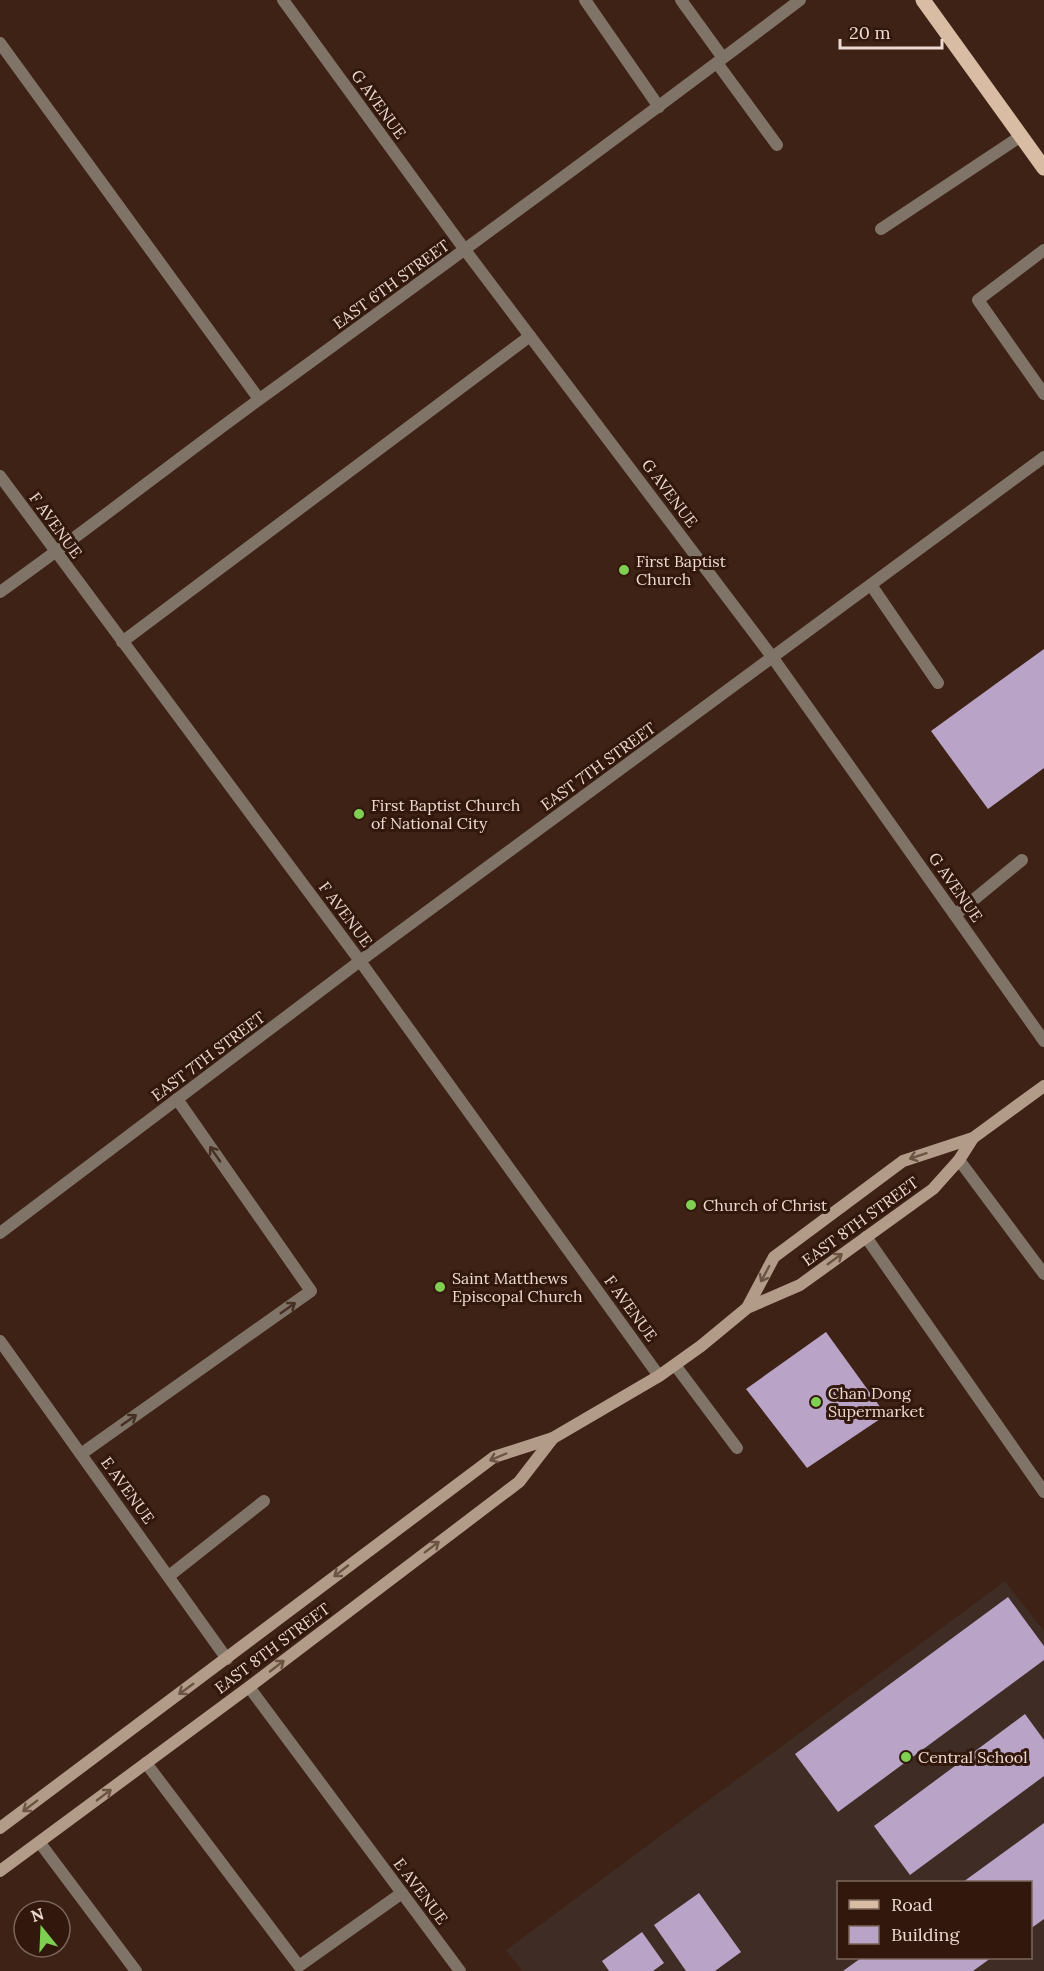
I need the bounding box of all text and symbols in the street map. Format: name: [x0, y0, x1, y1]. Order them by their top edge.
scale bar: [840, 12, 942, 50]
text: 20 m: [849, 21, 891, 44]
street label: G AVENUE: [347, 66, 411, 142]
street label: EAST 6TH STREET: [329, 235, 453, 333]
street label: G AVENUE: [638, 455, 702, 531]
street label: F AVENUE: [25, 488, 87, 562]
place label: First Baptist Church: [636, 551, 727, 589]
marker: First Baptist Church: [617, 563, 631, 577]
street label: EAST 7TH STREET: [537, 718, 659, 814]
place label: First Baptist Church of National City: [371, 795, 521, 833]
marker: First Baptist Church of National City: [352, 807, 366, 821]
street label: G AVENUE: [925, 848, 987, 926]
street label: F AVENUE: [315, 877, 377, 951]
street label: EAST 7TH STREET: [147, 1007, 269, 1105]
one-way arrow: [209, 1147, 222, 1163]
one-way arrow: [909, 1151, 928, 1162]
street label: EAST 8TH STREET: [798, 1172, 922, 1270]
place label: Church of Christ: [703, 1195, 828, 1215]
marker: Church of Christ: [684, 1198, 698, 1212]
one-way arrow: [826, 1253, 842, 1266]
one-way arrow: [759, 1264, 771, 1282]
place label: Saint Matthews Episcopal Church: [452, 1268, 583, 1306]
street label: F AVENUE: [600, 1271, 662, 1345]
marker: Saint Matthews Episcopal Church: [433, 1280, 447, 1294]
one-way arrow: [280, 1302, 296, 1314]
place label: Chan Dong Supermarket: [828, 1383, 925, 1421]
marker: Chan Dong Supermarket: [809, 1395, 823, 1409]
one-way arrow: [120, 1414, 136, 1426]
one-way arrow: [490, 1452, 508, 1463]
street label: E AVENUE: [97, 1453, 159, 1528]
one-way arrow: [423, 1541, 439, 1553]
one-way arrow: [333, 1565, 349, 1578]
street label: EAST 8TH STREET: [211, 1598, 333, 1698]
one-way arrow: [268, 1659, 284, 1672]
one-way arrow: [178, 1683, 194, 1696]
place label: Central School: [918, 1747, 1028, 1767]
marker: Central School: [899, 1750, 913, 1764]
one-way arrow: [95, 1788, 111, 1801]
one-way arrow: [22, 1800, 38, 1813]
street label: E AVENUE: [390, 1854, 453, 1928]
legend: [837, 1881, 1032, 1959]
text: Road: [891, 1893, 933, 1916]
north arrow: [12, 1899, 72, 1959]
text: N: [28, 1903, 46, 1926]
text: Building: [891, 1923, 961, 1946]

